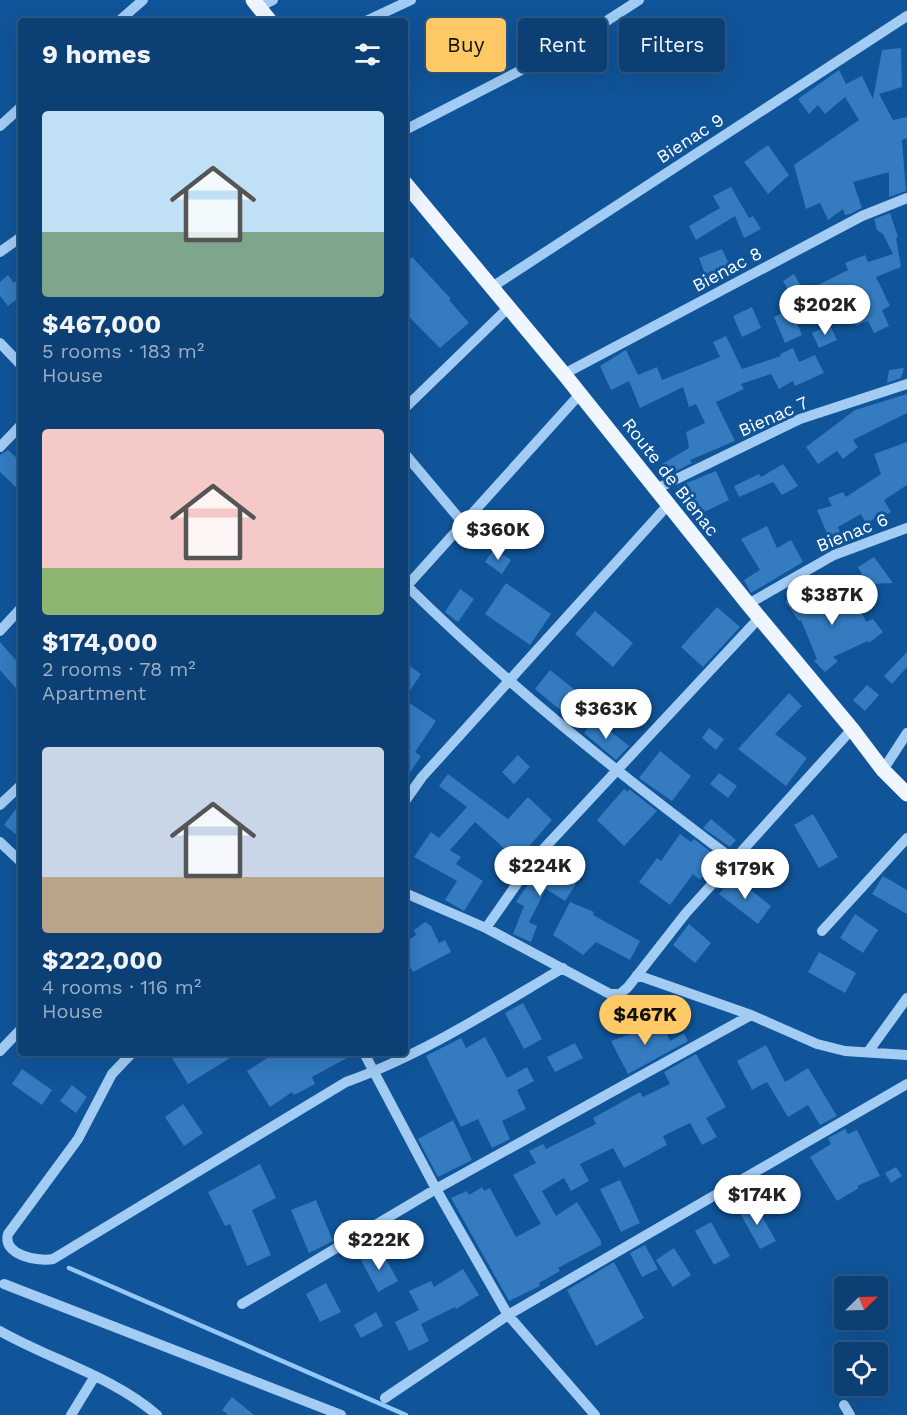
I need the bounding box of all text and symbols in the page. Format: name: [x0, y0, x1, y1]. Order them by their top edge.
chip: Buy: [426, 18, 506, 72]
chip: Rent: [518, 18, 607, 72]
chip: Filters: [619, 18, 725, 72]
icon: filters: [351, 38, 384, 71]
text: 9 homes: [42, 39, 151, 69]
street label: Bienac 9: [653, 109, 727, 167]
icon: home: [159, 150, 267, 258]
street label: Bienac 8: [689, 242, 765, 296]
pin: $202K: [783, 285, 867, 336]
text: $202K: [793, 292, 857, 316]
text: $467,000: [42, 309, 161, 339]
text: 5 rooms · 183 m²: [42, 339, 204, 363]
text: House: [42, 363, 103, 387]
street label: Bienac 7: [735, 391, 811, 441]
street label: Route de Bienac: [618, 414, 724, 540]
icon: home: [159, 468, 267, 576]
street label: Bienac 6: [813, 508, 891, 556]
pin: $360K: [456, 510, 540, 561]
text: $360K: [466, 517, 530, 541]
pin: $387K: [790, 575, 874, 626]
text: $387K: [801, 582, 863, 606]
text: $174,000: [42, 627, 158, 657]
text: 2 rooms · 78 m²: [42, 657, 196, 681]
text: Apartment: [42, 681, 146, 705]
pin: $363K: [564, 689, 648, 740]
text: $363K: [575, 696, 637, 720]
icon: home: [159, 786, 267, 894]
pin: $224K: [498, 846, 582, 897]
pin: $179K: [703, 849, 787, 900]
text: $224K: [508, 853, 572, 877]
text: $179K: [715, 856, 775, 880]
text: $222,000: [42, 945, 163, 975]
text: 4 rooms · 116 m²: [42, 975, 201, 999]
pin: $467K: [603, 995, 687, 1046]
text: House: [42, 999, 103, 1023]
text: $467K: [613, 1002, 677, 1026]
pin: $174K: [715, 1175, 799, 1226]
text: $174K: [728, 1182, 786, 1206]
pin: $222K: [337, 1220, 421, 1271]
text: $222K: [348, 1227, 410, 1251]
north arrow: [834, 1276, 888, 1330]
map controls: [834, 1276, 888, 1396]
button: locate: [834, 1342, 888, 1396]

